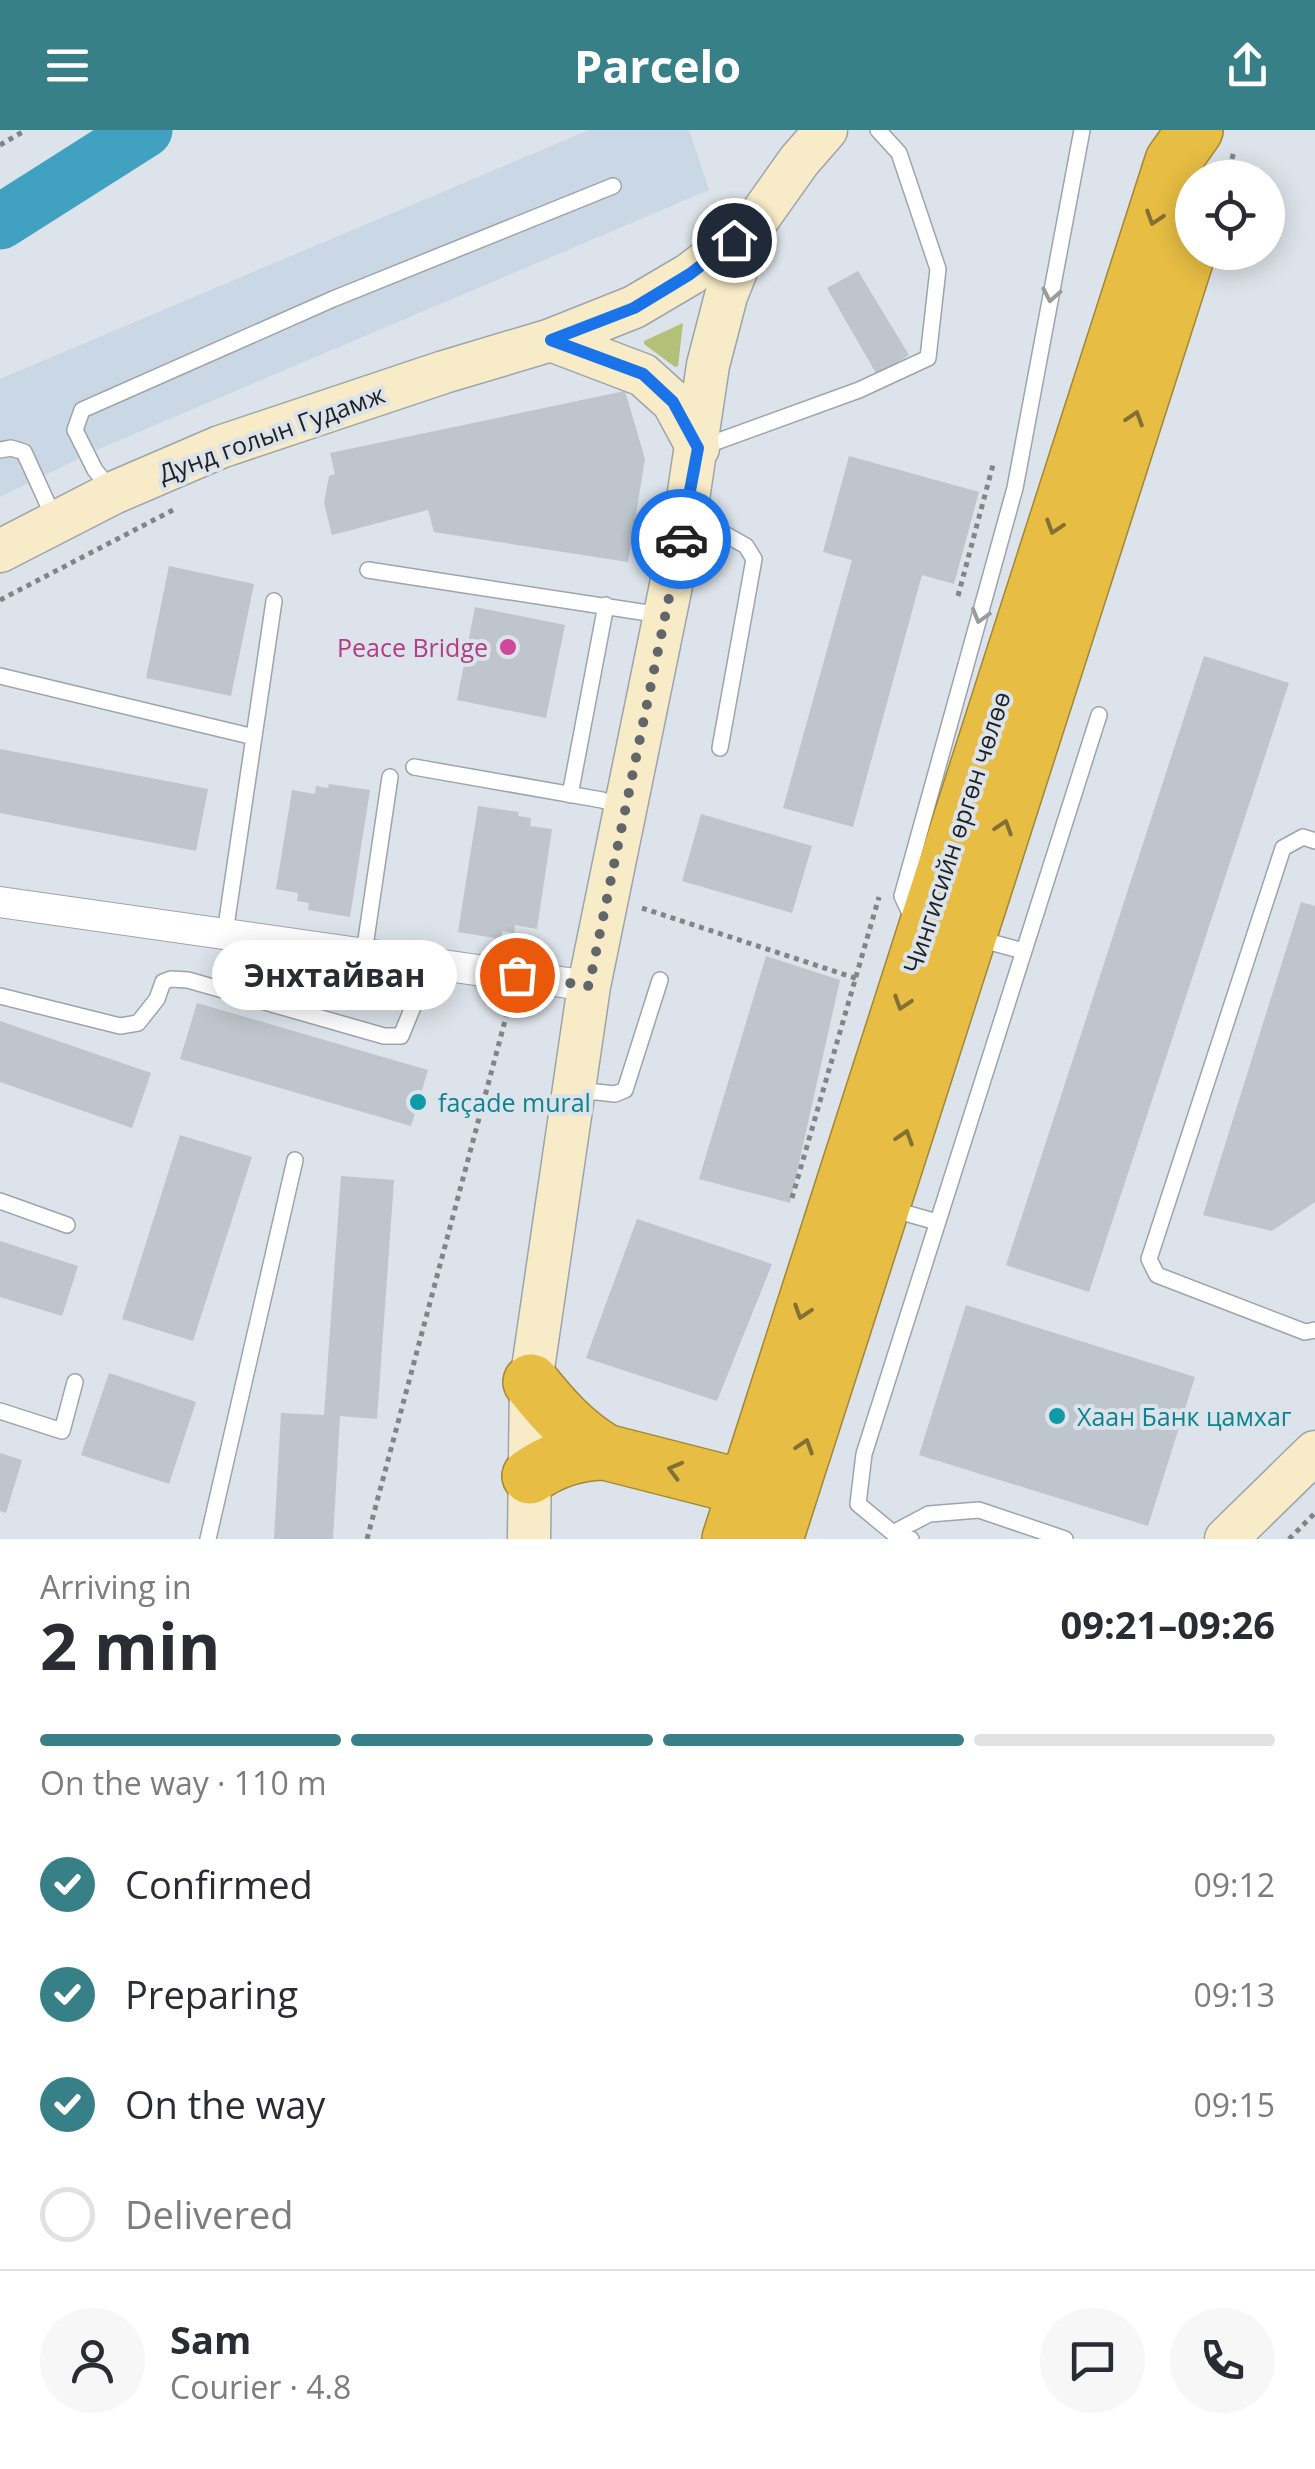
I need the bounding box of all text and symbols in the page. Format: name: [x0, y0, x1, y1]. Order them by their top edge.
text: Parcelo: [574, 35, 741, 96]
icon: menu: [40, 38, 95, 93]
icon: share: [1220, 38, 1275, 93]
map controls: [1175, 160, 1285, 270]
button: locate: [1175, 160, 1285, 270]
pin: [692, 198, 777, 283]
one-way arrow: [1146, 208, 1166, 225]
icon: home: [707, 213, 762, 268]
one-way arrow: [1042, 286, 1063, 303]
street label: Дунд голын Гудамж: [153, 376, 389, 490]
one-way arrow: [1124, 410, 1144, 427]
courier: [631, 489, 731, 589]
icon: car: [654, 512, 709, 567]
one-way arrow: [1045, 517, 1065, 534]
one-way arrow: [970, 607, 991, 624]
place label: Peace Bridge: [337, 630, 488, 664]
marker: Peace Bridge: [497, 636, 519, 658]
street label: Чингисийн өргөн чөлөө: [894, 687, 1018, 977]
one-way arrow: [993, 820, 1013, 837]
pin: [475, 933, 560, 1018]
callout: Энхтайван: [212, 940, 457, 1010]
icon: bag: [490, 948, 545, 1003]
text: Энхтайван: [244, 953, 425, 996]
one-way arrow: [893, 994, 913, 1011]
place label: façade mural: [438, 1085, 591, 1119]
marker: façade mural: [407, 1091, 429, 1113]
one-way arrow: [893, 1129, 913, 1146]
one-way arrow: [794, 1303, 814, 1320]
place label: Хаан Банк цамхаг: [1077, 1399, 1292, 1433]
marker: Хаан Банк цамхаг: [1046, 1405, 1068, 1427]
one-way arrow: [793, 1439, 814, 1456]
one-way arrow: [667, 1461, 684, 1482]
text: Arriving in: [40, 1565, 192, 1608]
text: 09:21–09:26: [1061, 1598, 1275, 1650]
text: 2 min: [40, 1601, 220, 1689]
text: On the way · 110 m: [40, 1761, 327, 1804]
icon: check: [40, 1857, 95, 1912]
text: Confirmed: [125, 1858, 313, 1910]
text: 09:12: [1193, 1863, 1275, 1906]
icon: check: [40, 1967, 95, 2022]
text: Preparing: [125, 1968, 298, 2020]
text: 09:13: [1193, 1973, 1275, 2016]
icon: check: [40, 2077, 95, 2132]
text: On the way: [125, 2078, 325, 2130]
text: 09:15: [1193, 2083, 1275, 2126]
text: Delivered: [125, 2188, 294, 2240]
button: person: [40, 2308, 145, 2413]
button: chat: [1040, 2308, 1145, 2413]
button: phone: [1170, 2308, 1275, 2413]
text: Sam: [170, 2313, 251, 2365]
text: Courier · 4.8: [170, 2365, 351, 2408]

